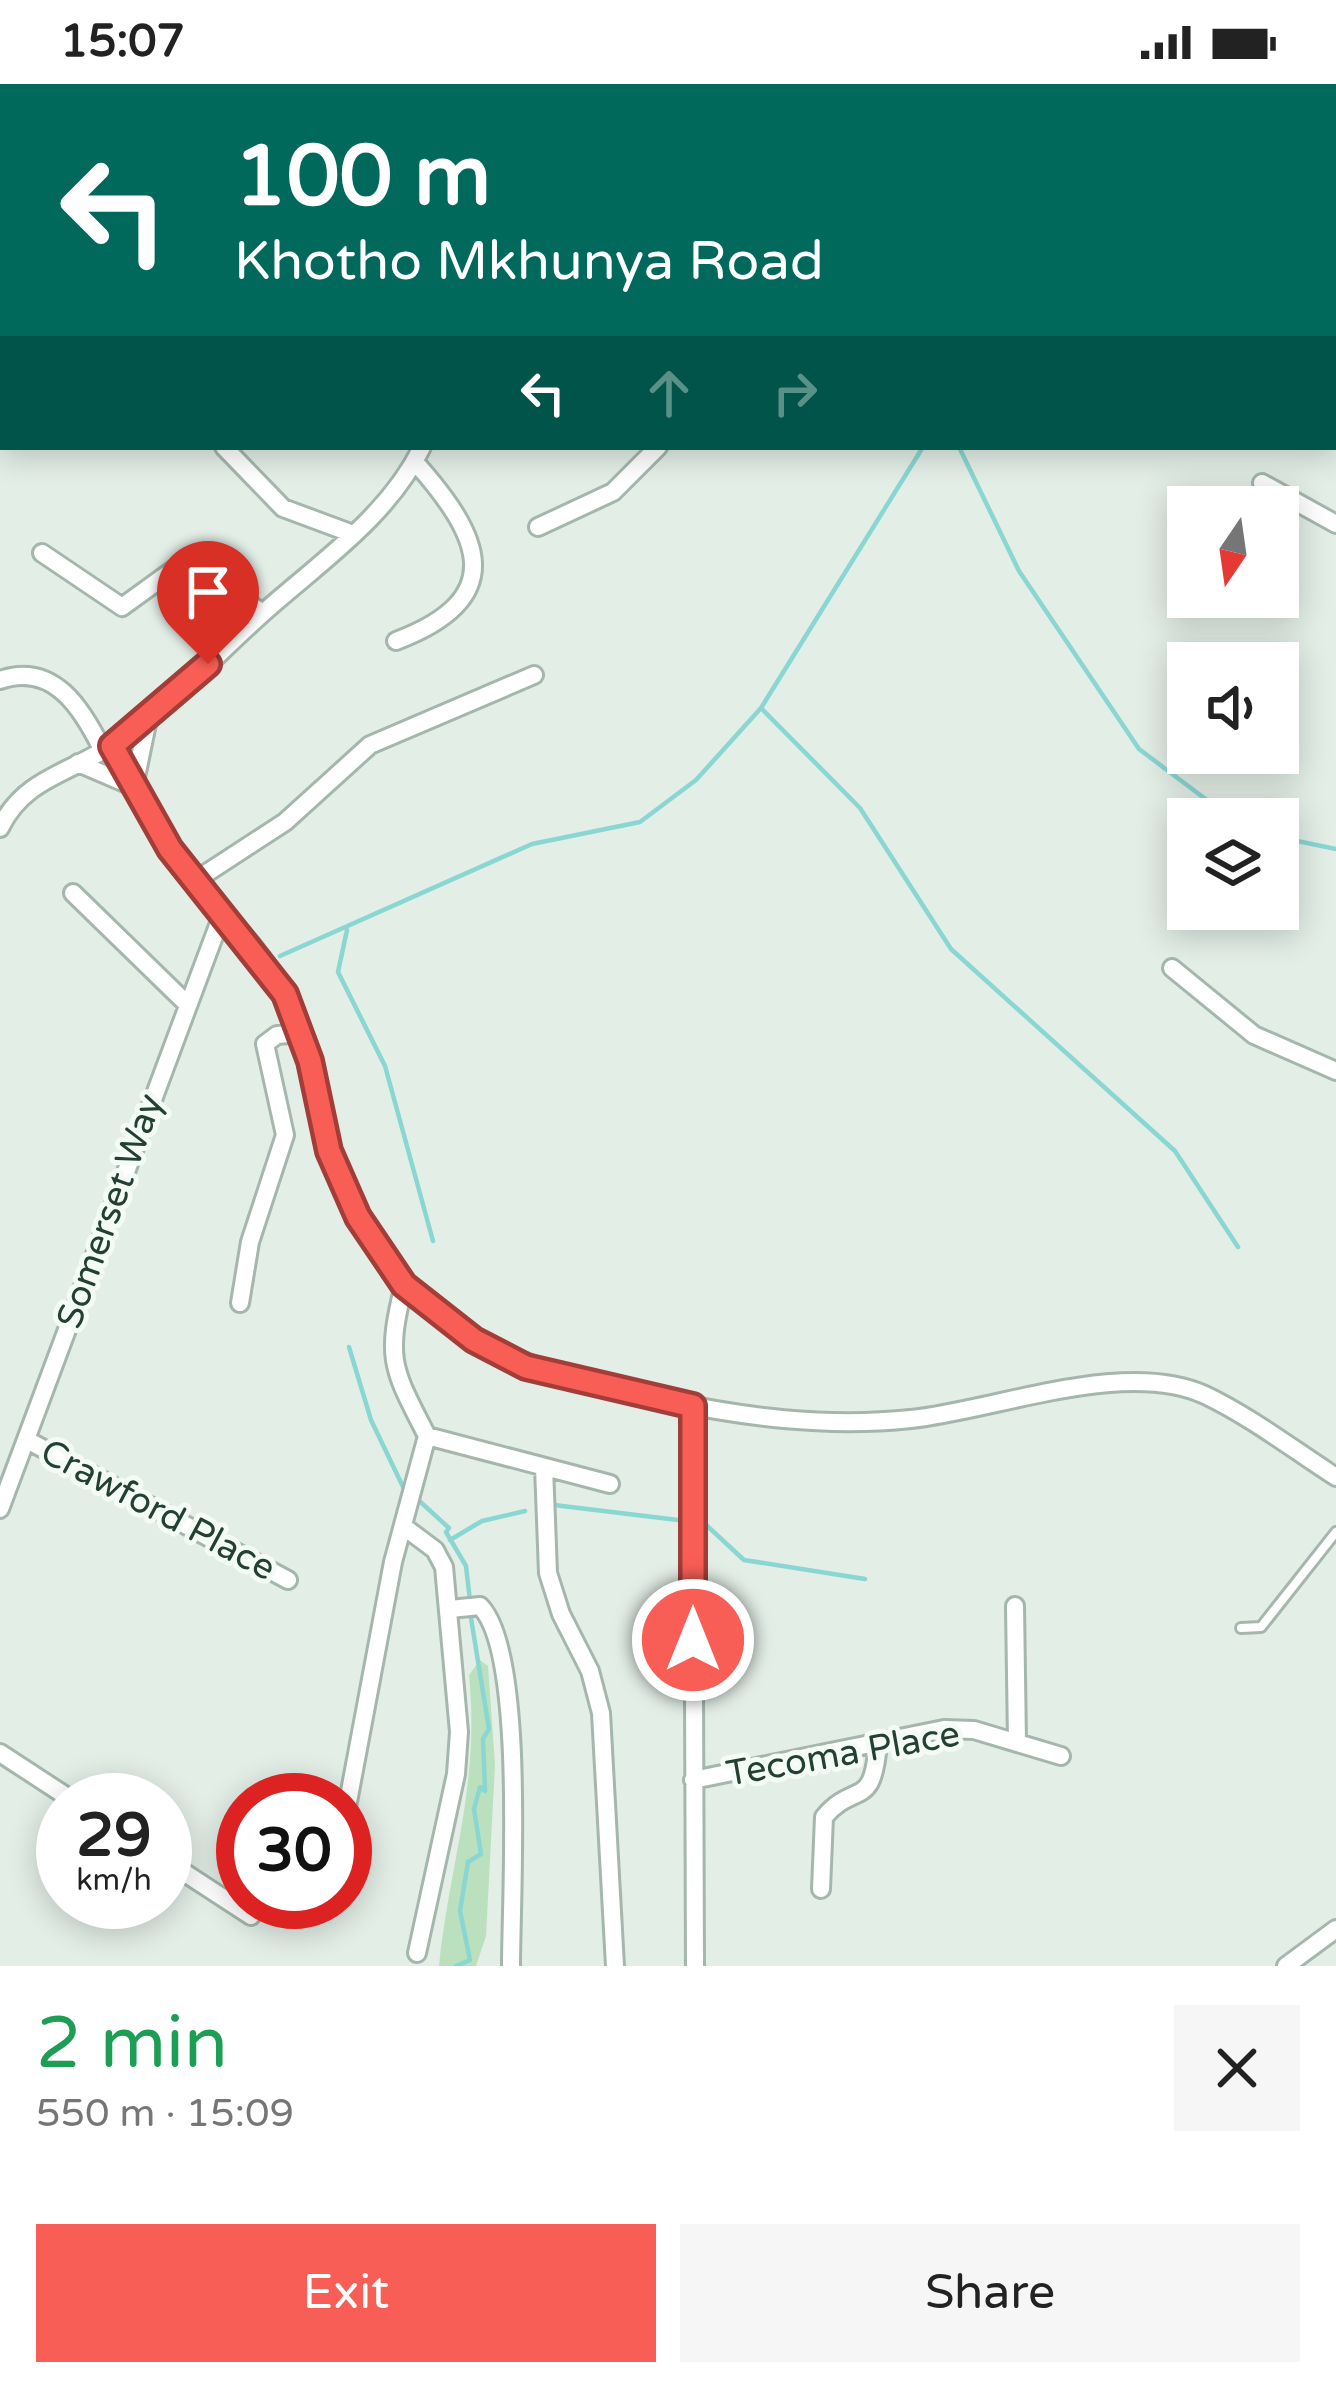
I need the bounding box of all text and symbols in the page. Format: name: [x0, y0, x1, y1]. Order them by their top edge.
text: 15:07: [60, 15, 185, 69]
text: 100 m: [234, 127, 491, 228]
icon: left: [36, 132, 192, 288]
text: Khotho Mkhunya Road: [234, 229, 824, 294]
icon: left: [510, 360, 576, 426]
icon: ahead: [636, 360, 702, 426]
icon: right: [762, 360, 828, 426]
north arrow: [1167, 486, 1299, 618]
map controls: [1167, 486, 1299, 930]
pin: [157, 541, 259, 664]
icon: arrive: [175, 559, 241, 625]
button: sound: [1167, 642, 1299, 774]
button: layers: [1167, 798, 1299, 930]
street label: Somerset Way: [48, 1088, 172, 1334]
street label: Crawford Place: [33, 1430, 283, 1590]
position arrow: [630, 1577, 756, 1703]
street label: Tecoma Place: [723, 1712, 963, 1796]
speed limit sign: 30: [216, 1773, 372, 1929]
text: 29: [76, 1800, 152, 1872]
text: km/h: [76, 1862, 152, 1899]
text: 2 min: [36, 2001, 228, 2088]
button: close: [1174, 2005, 1300, 2131]
text: 550 m · 15:09: [36, 2090, 294, 2137]
button: Exit: [36, 2224, 656, 2362]
button: Share: [680, 2224, 1300, 2362]

